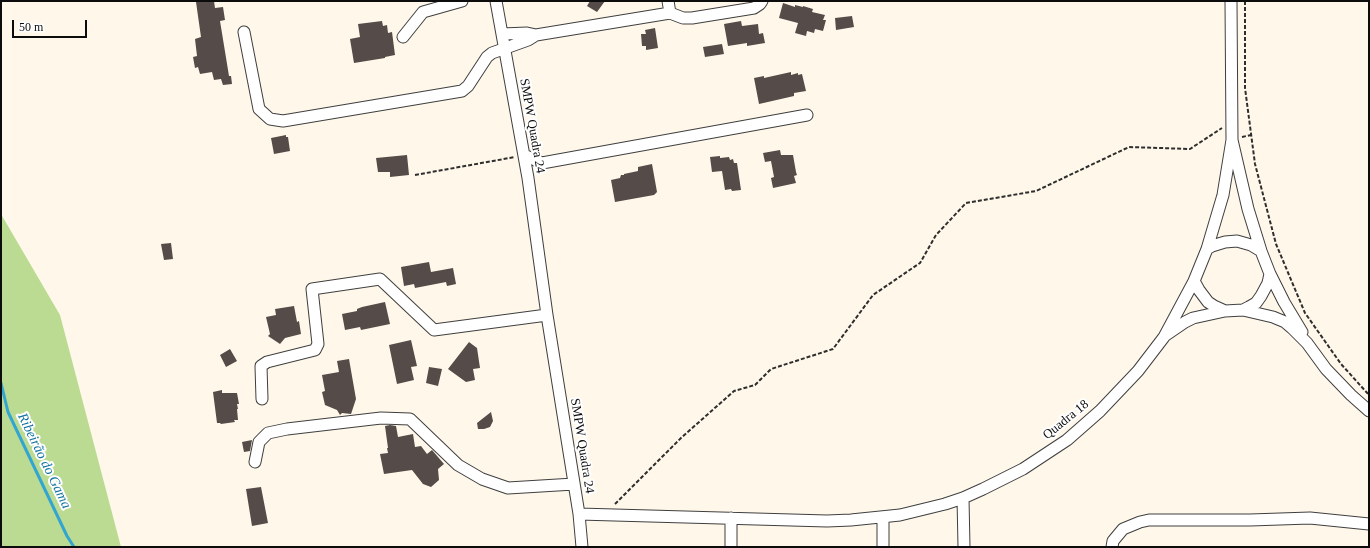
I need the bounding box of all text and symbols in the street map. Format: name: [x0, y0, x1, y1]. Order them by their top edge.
scale bar: [14, 12, 89, 38]
text: 50 m: [19, 20, 43, 34]
street label: SMPW Quadra 24: [516, 77, 548, 175]
street label: SMPW Quadra 24: [567, 397, 597, 495]
street label: Quadra 18: [1040, 397, 1092, 443]
water label: Ribeirão do Gama: [14, 410, 74, 512]

